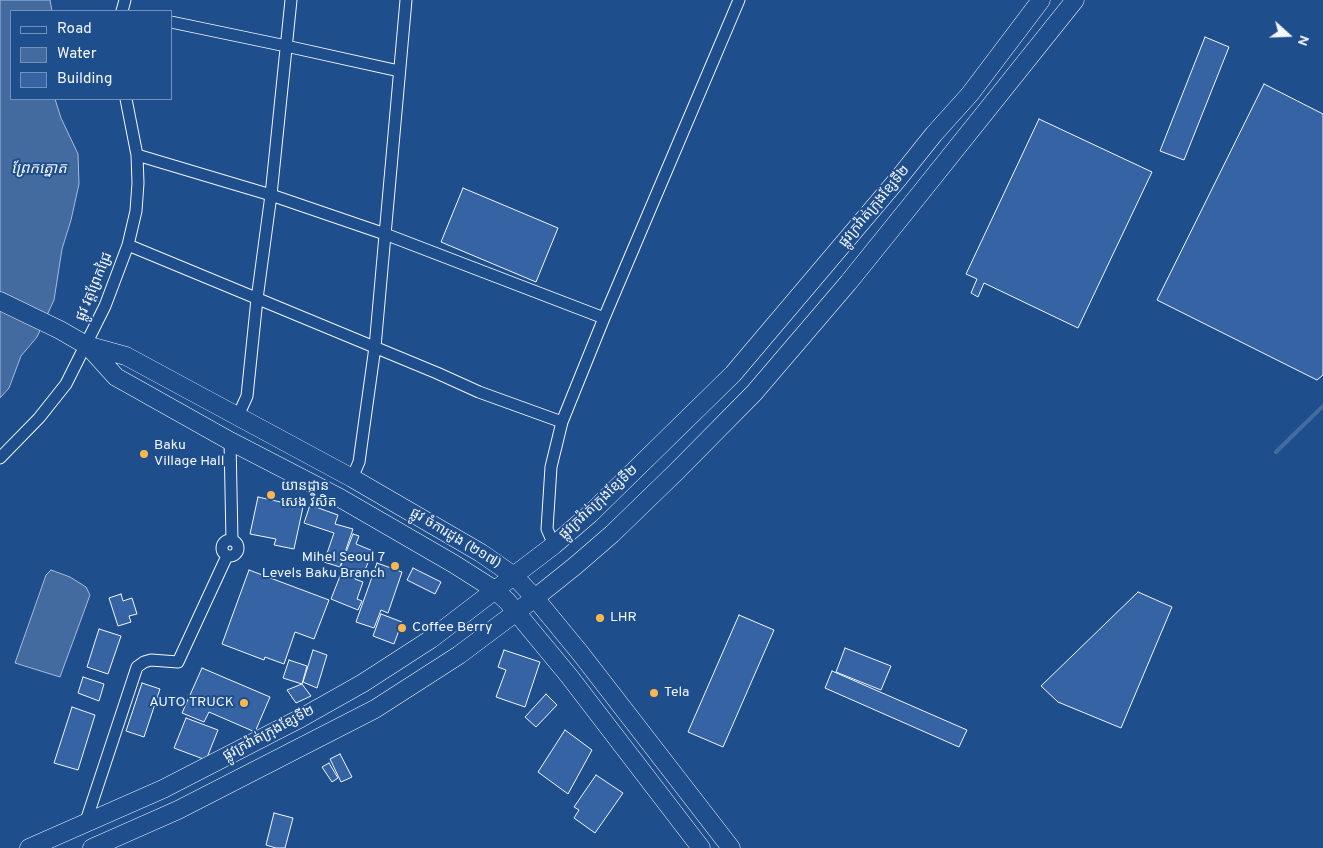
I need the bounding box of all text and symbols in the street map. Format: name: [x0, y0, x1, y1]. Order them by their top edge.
legend: [10, 10, 172, 100]
north arrow: [1263, 10, 1313, 60]
text: Road: [57, 20, 92, 39]
text: N: [1293, 33, 1312, 48]
text: Water: [57, 45, 96, 64]
text: Building: [57, 70, 112, 89]
water label: ព្រែកត្នោត: [11, 161, 67, 179]
street label: ផ្លូវក្រវ៉ាត់ក្រុងខ្សែទី២: [836, 163, 914, 251]
street label: ផ្លូវ វត្តព្រែកជ្រៃ: [73, 250, 117, 324]
place label: Baku Village Hall: [154, 438, 224, 471]
marker: Baku Village Hall: [138, 448, 150, 460]
street label: ផ្លូវក្រវ៉ាត់ក្រុងខ្សែទី២: [556, 462, 642, 544]
place label: យានដ្ឋាន សេង វិសិត: [281, 479, 337, 512]
marker: យានដ្ឋាន សេង វិសិត: [265, 489, 277, 501]
street label: ផ្លូវ ចំការដូង (២១៧): [406, 505, 504, 573]
place label: Mihel Seoul 7 Levels Baku Branch: [262, 550, 385, 582]
marker: Mihel Seoul 7 Levels Baku Branch: [389, 560, 401, 572]
place label: LHR: [610, 610, 637, 626]
marker: LHR: [594, 612, 606, 624]
place label: Coffee Berry: [412, 620, 492, 636]
marker: Coffee Berry: [396, 622, 408, 634]
place label: Tela: [664, 685, 689, 701]
marker: Tela: [648, 687, 660, 699]
place label: AUTO TRUCK: [149, 695, 234, 711]
marker: AUTO TRUCK: [238, 697, 250, 709]
street label: ផ្លូវក្រវ៉ាត់ក្រុងខ្សែទី២: [220, 703, 318, 765]

